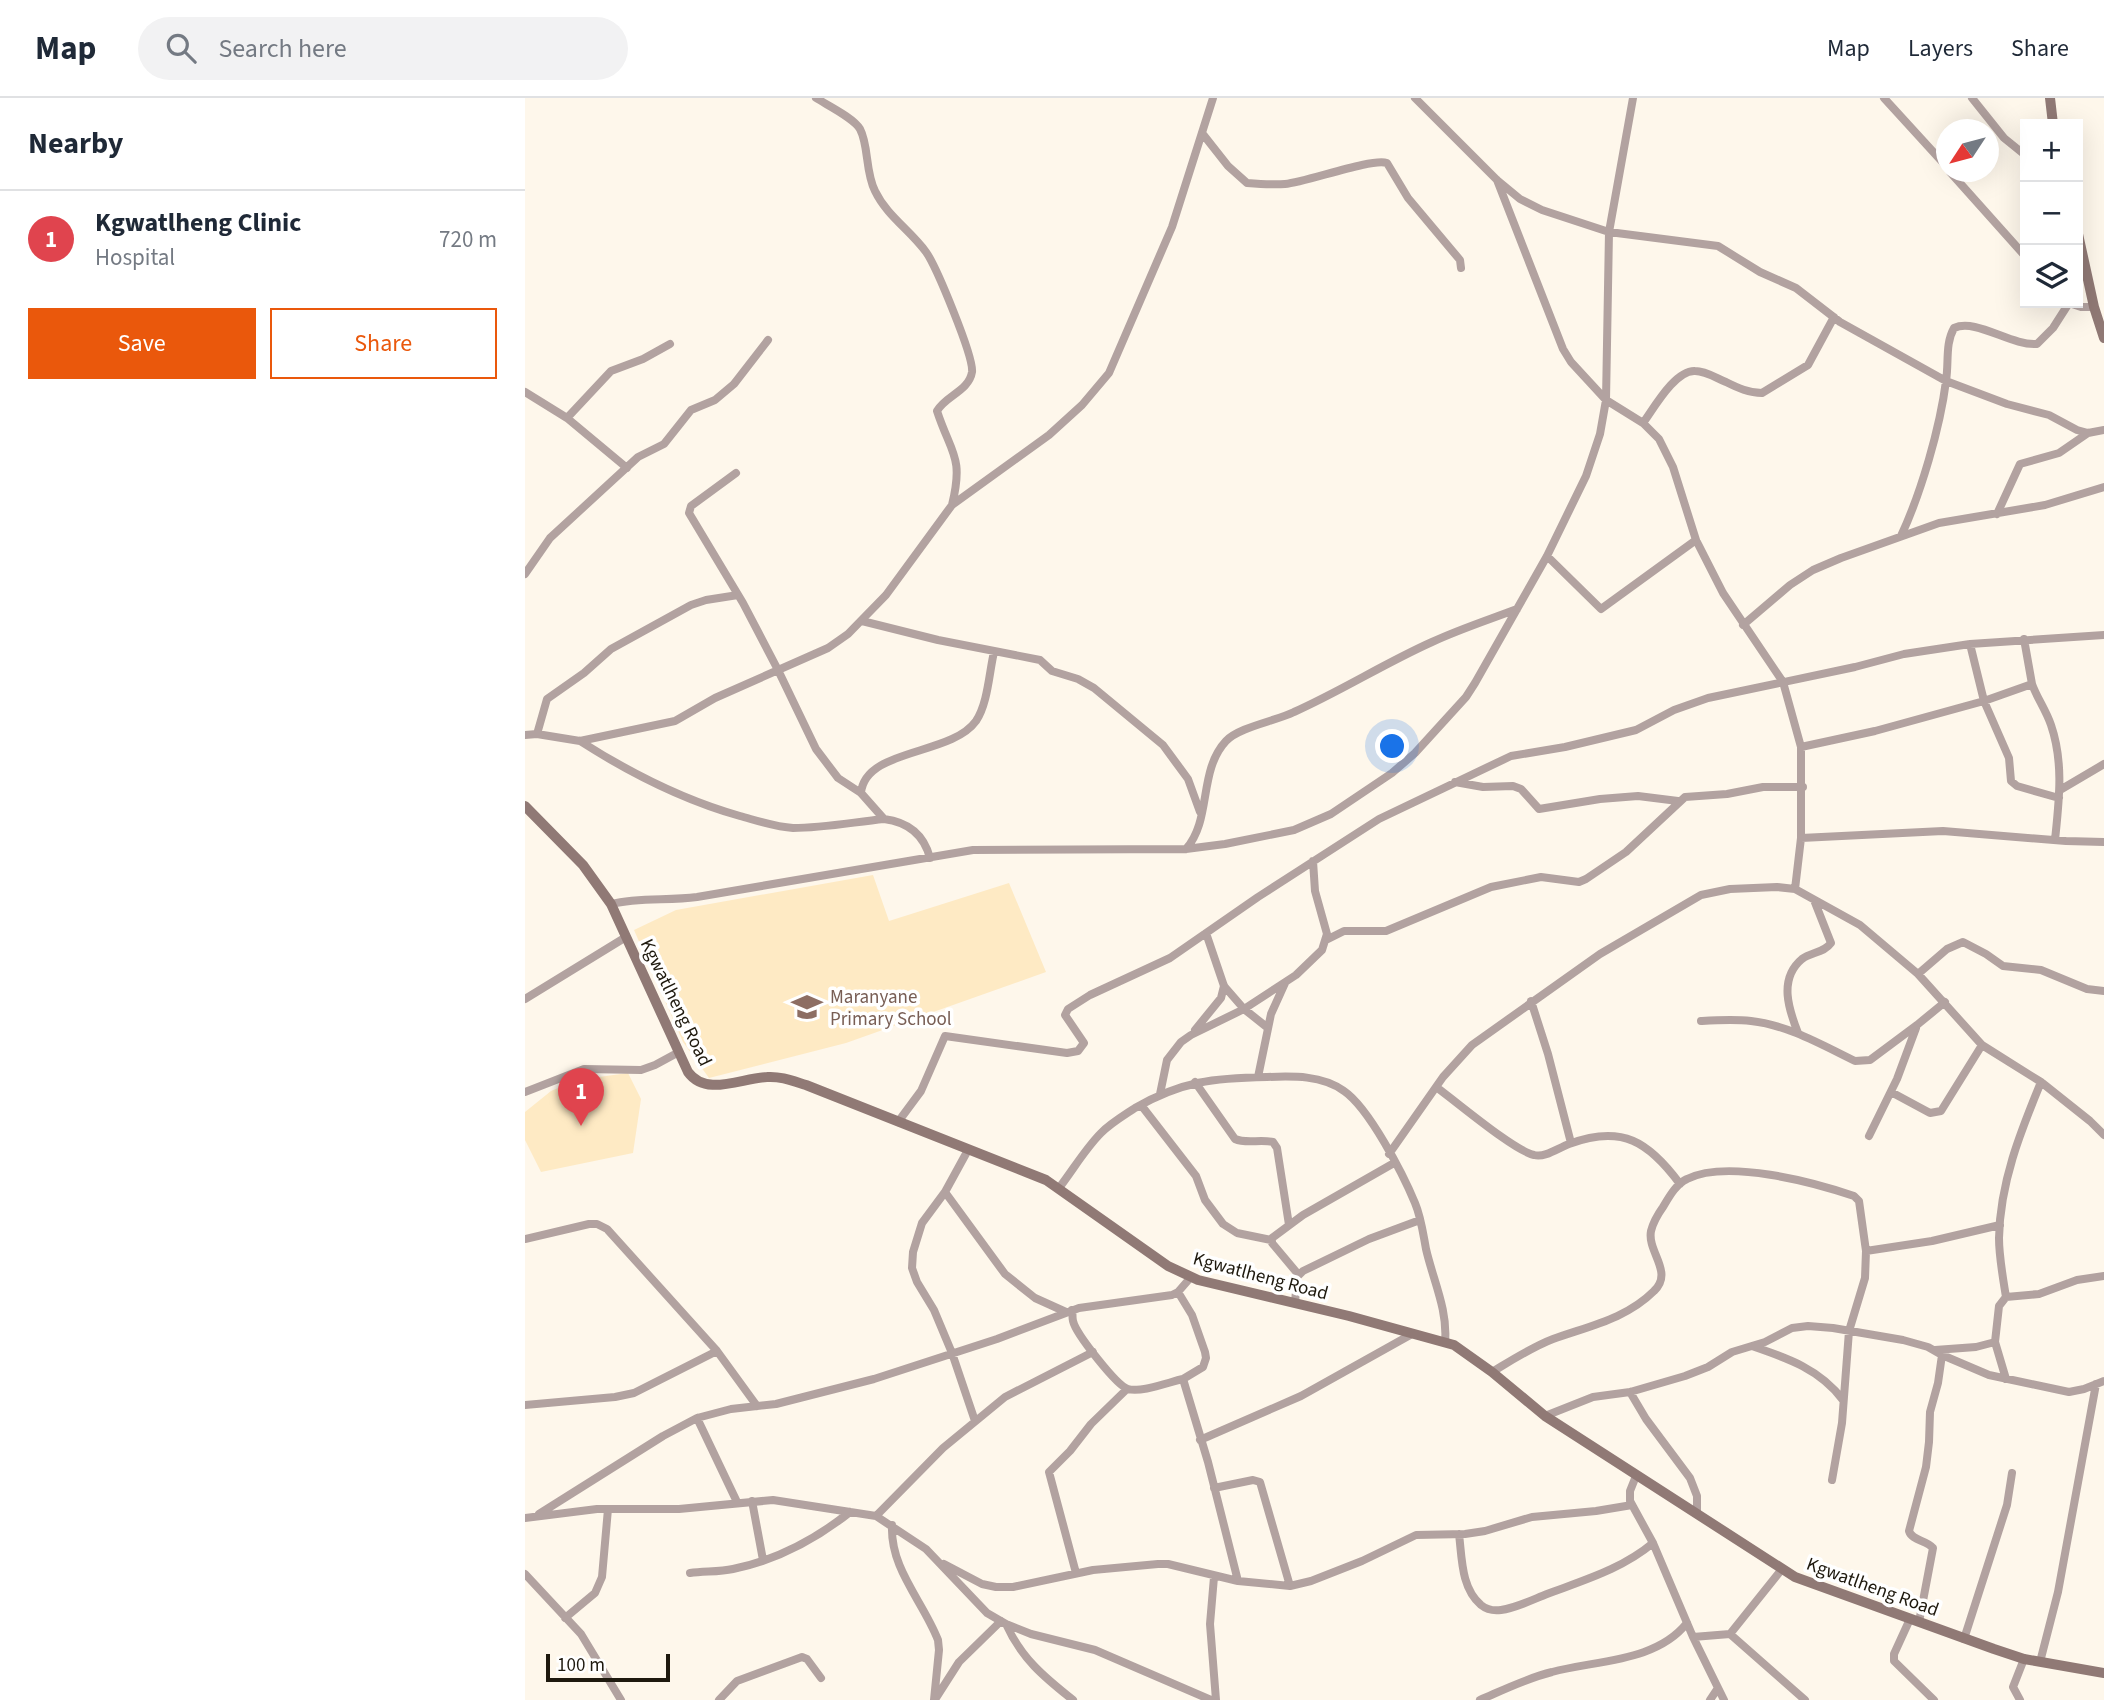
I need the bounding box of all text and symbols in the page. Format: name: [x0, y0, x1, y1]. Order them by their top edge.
search box: [138, 17, 628, 80]
text: Map: [35, 25, 96, 72]
icon: search: [162, 29, 200, 67]
text: Search here: [218, 30, 347, 67]
text: Map: [1827, 31, 1870, 66]
text: Layers: [1908, 31, 1973, 66]
text: Share: [2011, 31, 2069, 66]
north arrow: [1936, 119, 1999, 182]
map controls: [2020, 119, 2083, 308]
button: +: [2020, 119, 2083, 182]
text: Nearby: [28, 122, 123, 165]
button: −: [2020, 182, 2083, 245]
text: Kgwatlheng Clinic: [95, 204, 301, 241]
text: 1: [45, 223, 57, 256]
text: 720 m: [439, 223, 497, 256]
text: Hospital: [95, 241, 175, 274]
button: layers: [2020, 245, 2083, 308]
button: Save: [28, 308, 256, 379]
button: Share: [270, 308, 497, 379]
your location: [1375, 729, 1409, 763]
street label: Kgwatlheng Road: [633, 934, 718, 1071]
place label: Maranyane Primary School: [830, 984, 952, 1033]
school or university icon: Maranyane Primary School: [790, 990, 824, 1024]
pin: 1: [558, 1068, 604, 1126]
street label: Kgwatlheng Road: [1190, 1245, 1331, 1307]
street label: Kgwatlheng Road: [1803, 1551, 1942, 1624]
scale bar: [546, 1651, 670, 1683]
text: 100 m: [557, 1652, 605, 1679]

